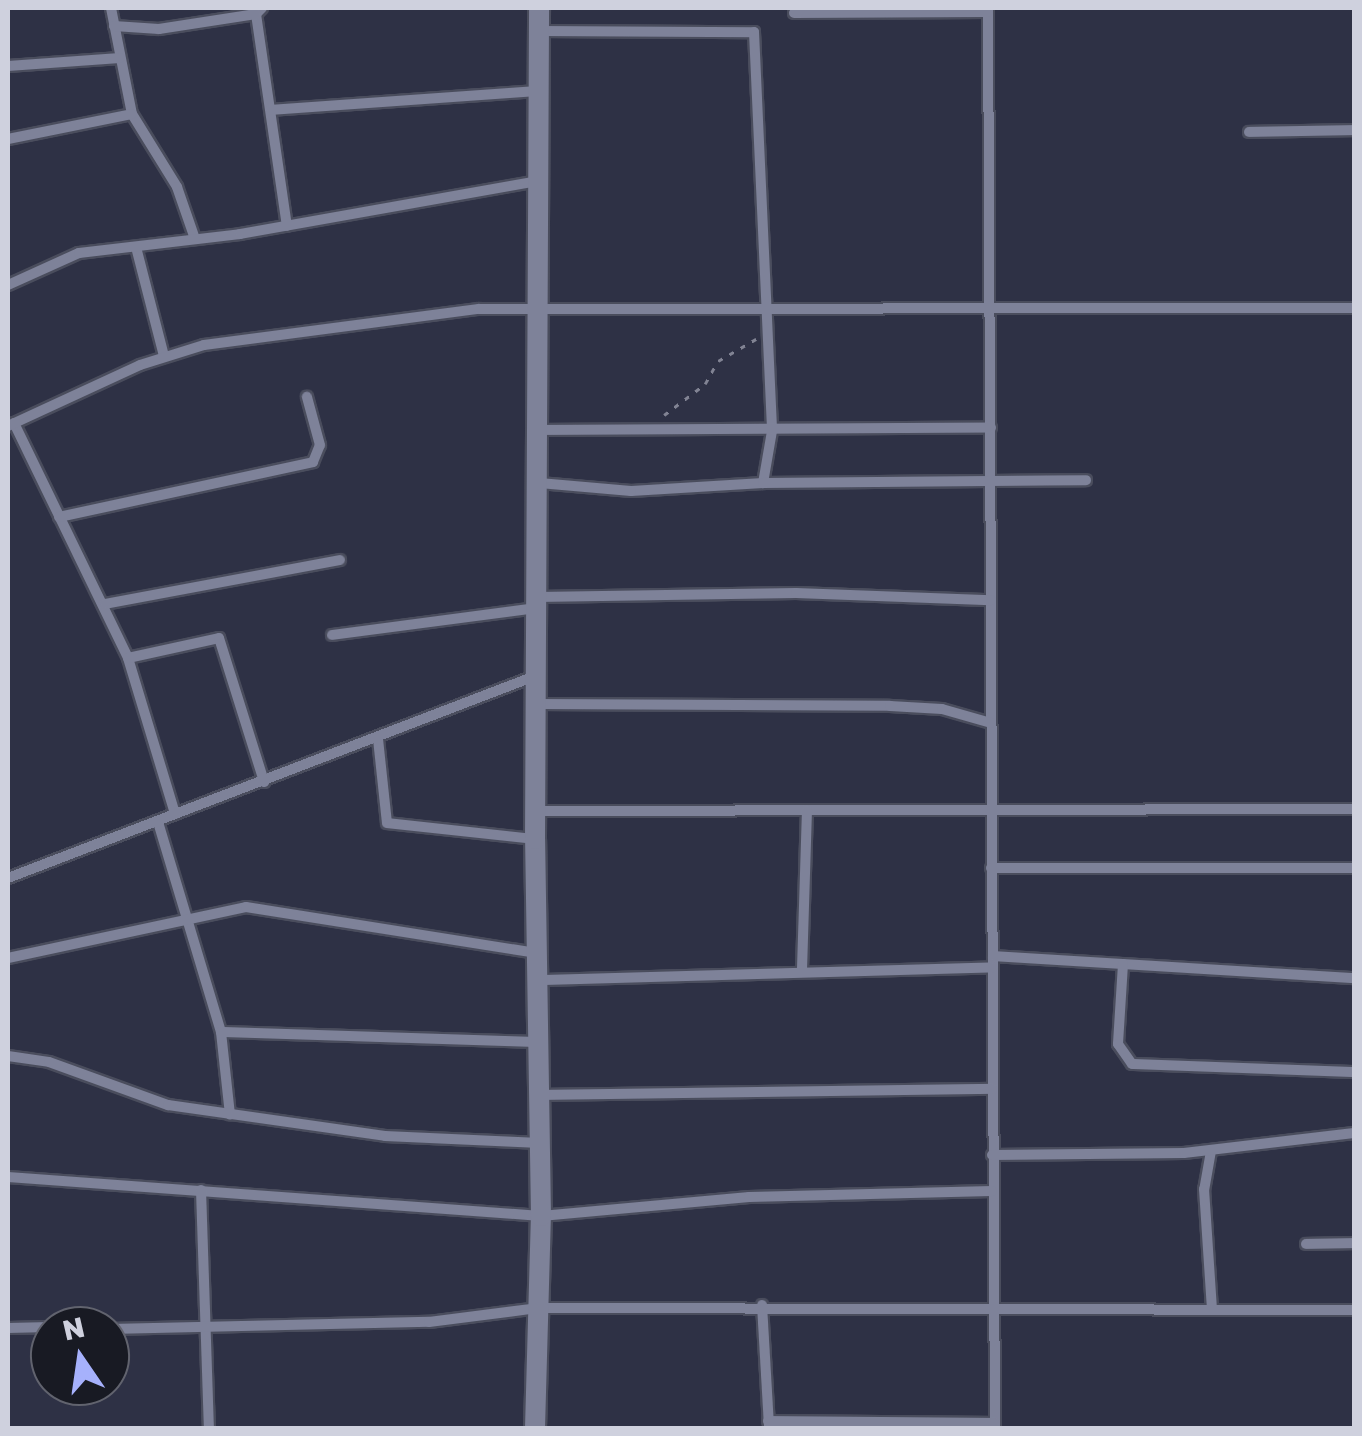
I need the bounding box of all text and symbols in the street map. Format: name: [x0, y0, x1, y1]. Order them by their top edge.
north arrow: [30, 1306, 130, 1406]
text: N: [60, 1310, 88, 1347]

